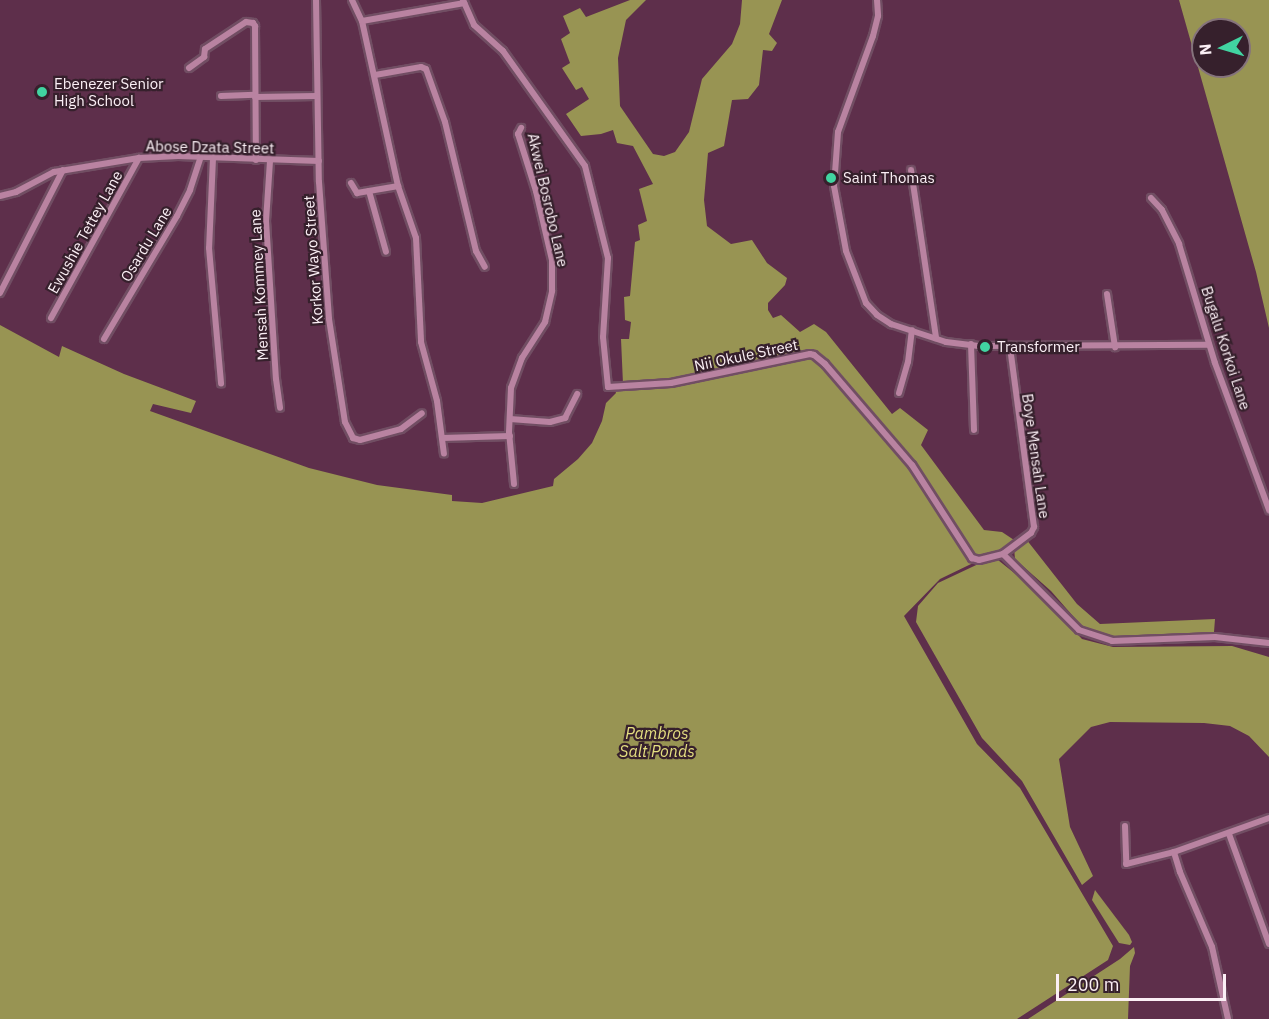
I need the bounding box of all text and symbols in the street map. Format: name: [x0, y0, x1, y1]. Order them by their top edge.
north arrow: [1191, 18, 1251, 78]
text: N: [1195, 43, 1216, 56]
place label: Ebenezer Senior High School: [54, 74, 164, 109]
marker: Ebenezer Senior High School: [35, 85, 49, 99]
street label: Akwei Bosrobo Lane: [524, 131, 572, 269]
street label: Abose Dzata Street: [145, 137, 275, 157]
street label: Ewushie Tettey Lane: [44, 167, 126, 297]
place label: Saint Thomas: [843, 169, 935, 187]
marker: Saint Thomas: [824, 171, 838, 185]
street label: Korkor Wayo Street: [299, 195, 327, 325]
street label: Osardu Lane: [117, 203, 175, 285]
street label: Mensah Kommey Lane: [246, 209, 272, 361]
street label: Bugalu Korkoi Lane: [1198, 284, 1254, 412]
street label: Nii Okule Street: [693, 335, 799, 375]
place label: Transformer: [997, 338, 1080, 356]
marker: Transformer: [978, 340, 992, 354]
street label: Boye Mensah Lane: [1018, 392, 1054, 520]
water label: Pambros Salt Ponds: [619, 723, 695, 761]
scale bar: [1059, 962, 1228, 1000]
text: 200 m: [1067, 973, 1119, 996]

